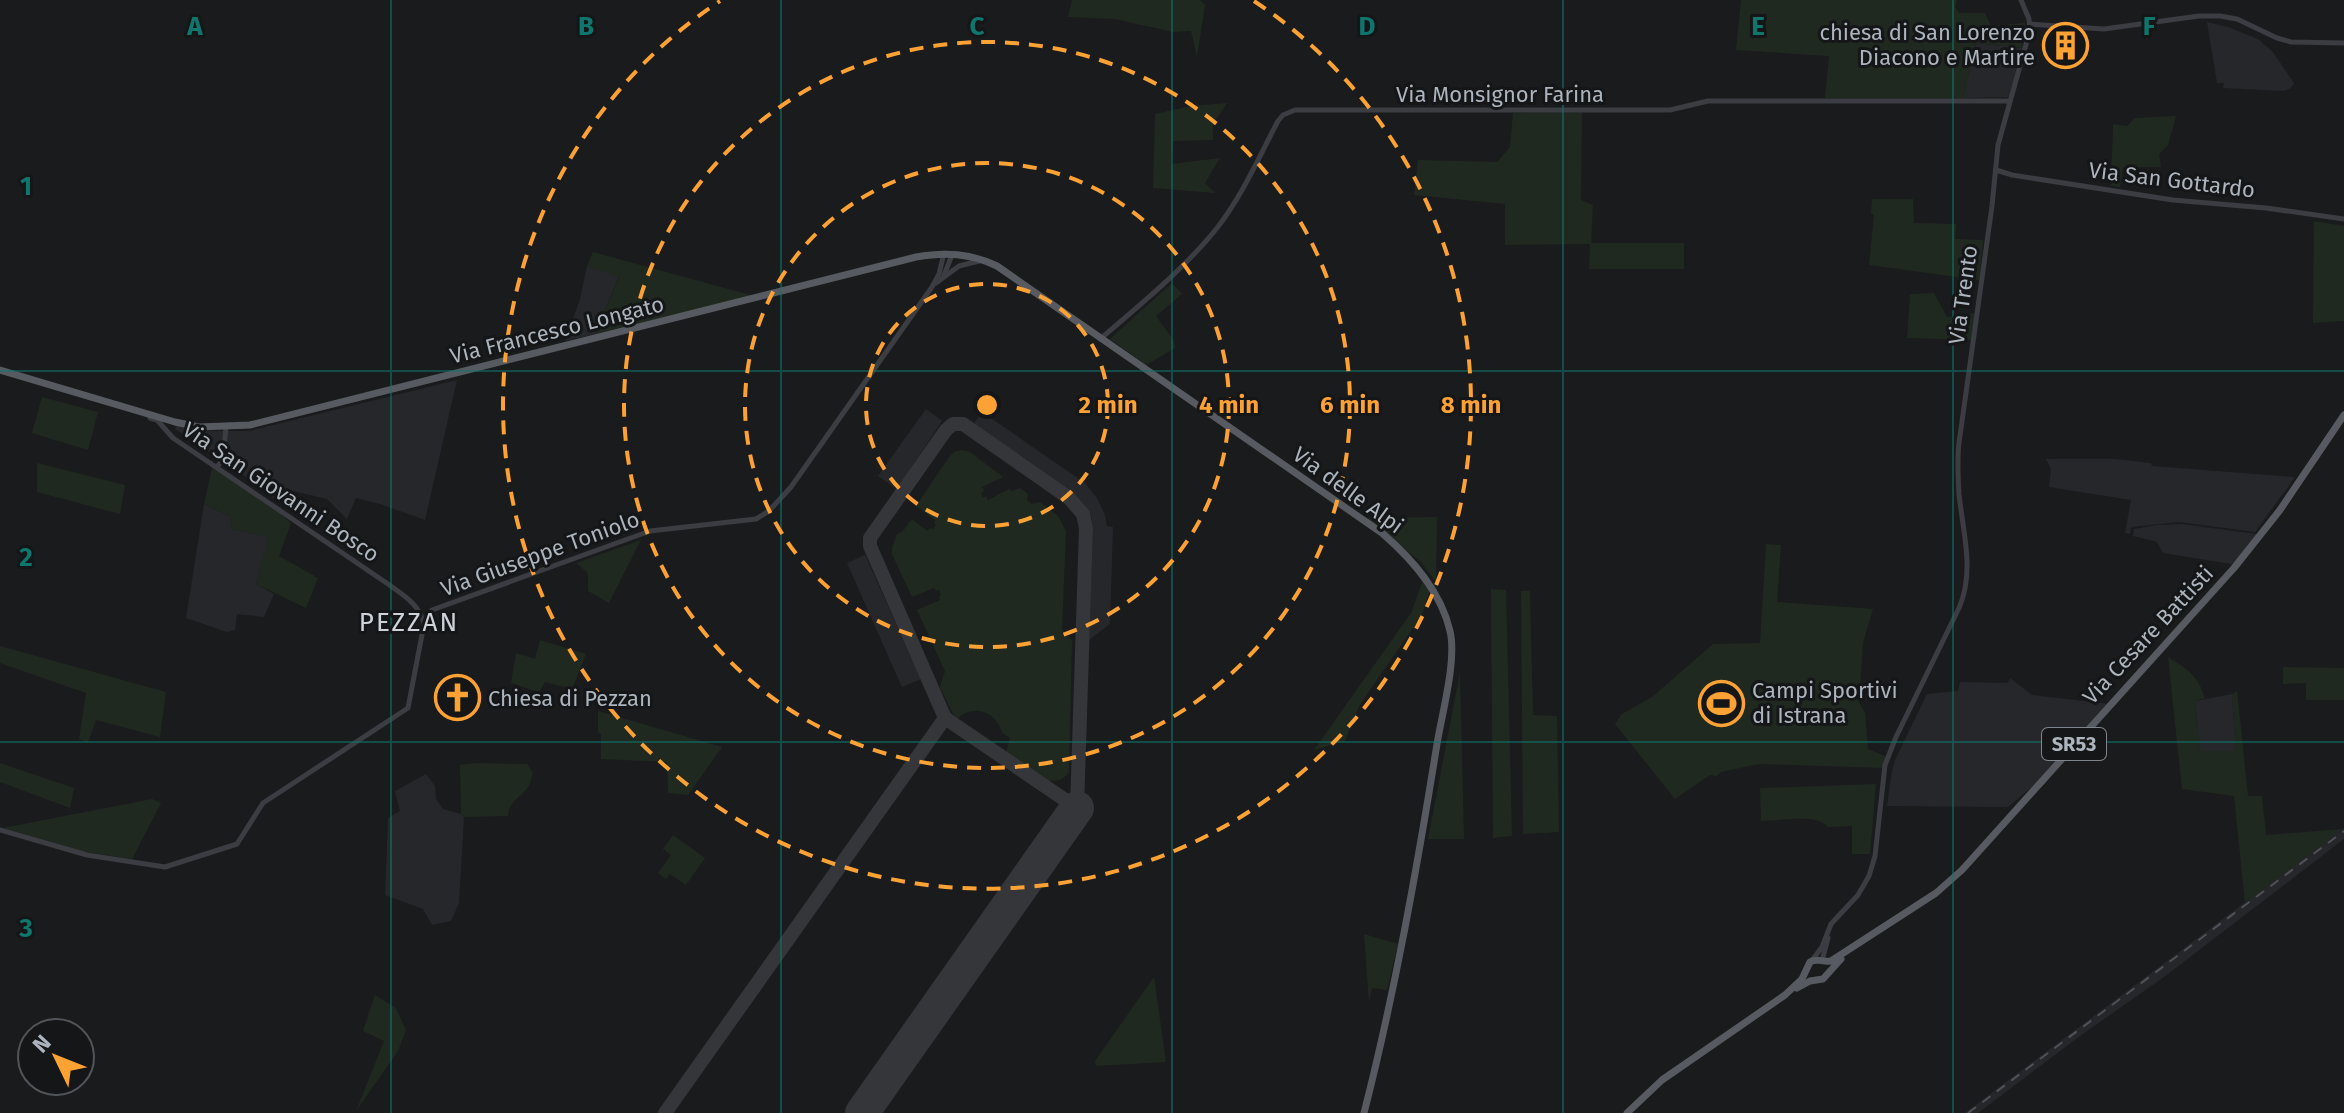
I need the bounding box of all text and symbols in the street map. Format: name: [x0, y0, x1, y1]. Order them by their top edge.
text: A: [186, 11, 203, 42]
text: B: [578, 11, 594, 42]
text: C: [970, 11, 985, 42]
text: D: [1359, 11, 1376, 42]
text: E: [1751, 11, 1765, 42]
text: F: [2143, 11, 2156, 42]
place label: chiesa di San Lorenzo Diacono e Martire: [1819, 19, 2035, 71]
building icon: chiesa di San Lorenzo Diacono e Martire: [2042, 21, 2090, 69]
street label: Via Monsignor Farina: [1396, 81, 1604, 108]
street label: Via San Gottardo: [2087, 156, 2257, 204]
text: 1: [20, 171, 32, 202]
street label: Via Trento: [1943, 244, 1983, 346]
street label: Via Francesco Longato: [447, 290, 667, 370]
centre of rings: [973, 391, 1001, 419]
text: 2 min: [1079, 391, 1138, 419]
text: 4 min: [1199, 391, 1259, 419]
text: 6 min: [1320, 391, 1380, 419]
text: 8 min: [1441, 391, 1501, 419]
street label: Via San Giovanni Bosco: [178, 416, 384, 568]
street label: Via delle Alpi: [1287, 441, 1409, 539]
street label: Via Giuseppe Toniolo: [437, 505, 643, 603]
text: 2: [19, 542, 33, 573]
street label: Via Cesare Battisti: [2077, 560, 2219, 710]
district label: PEZZAN: [359, 607, 459, 638]
church icon: Chiesa di Pezzan: [433, 674, 481, 722]
place label: Campi Sportivi di Istrana: [1752, 677, 1898, 729]
sports icon: Campi Sportivi di Istrana: [1697, 679, 1745, 727]
place label: Chiesa di Pezzan: [488, 685, 652, 712]
road number: SR53: [2042, 728, 2106, 760]
text: 3: [18, 913, 33, 944]
north arrow: [16, 1017, 96, 1097]
text: N: [27, 1029, 57, 1058]

